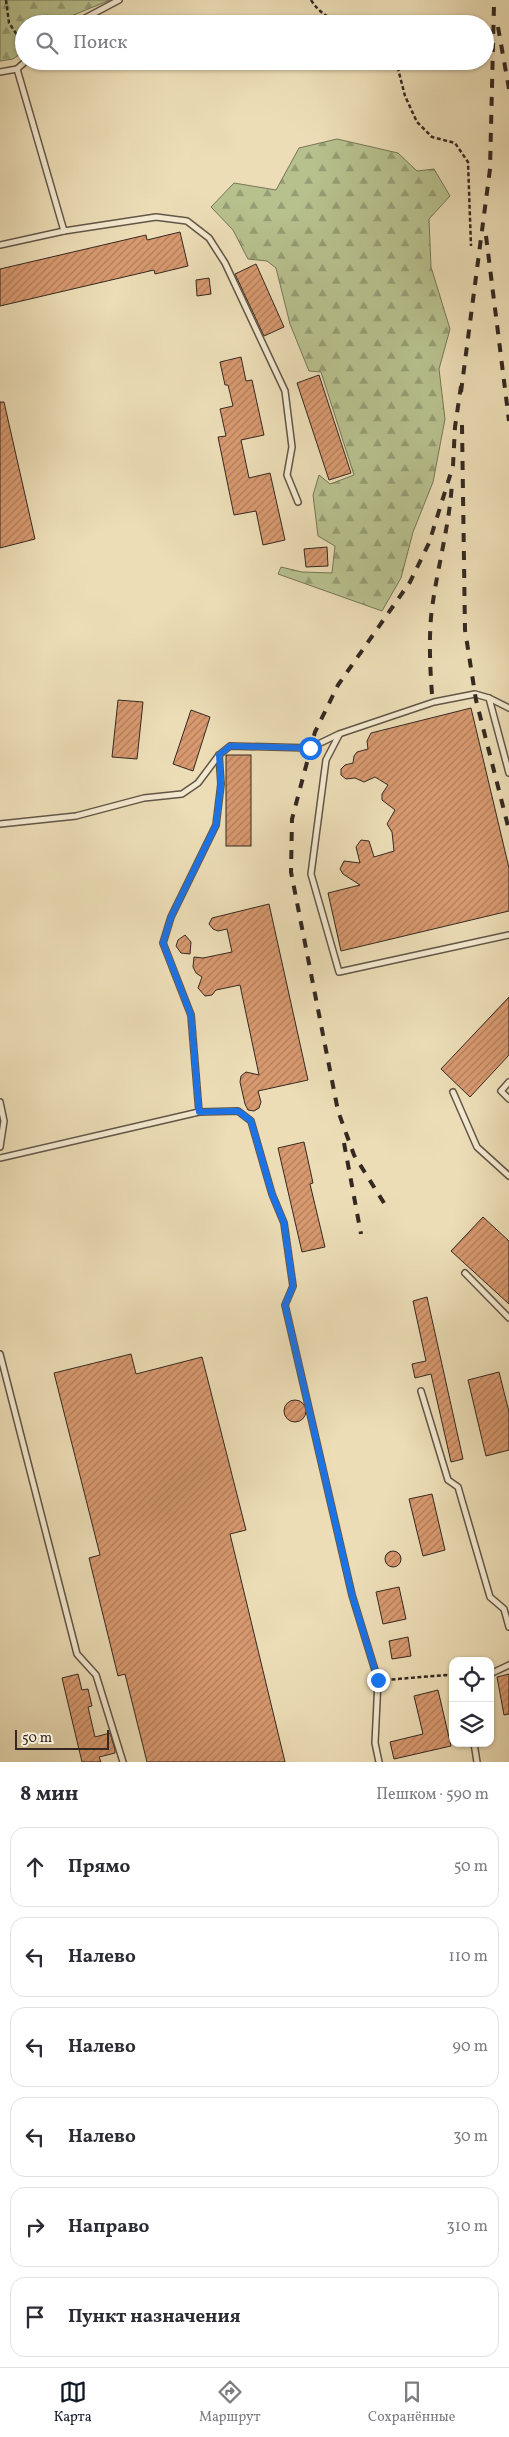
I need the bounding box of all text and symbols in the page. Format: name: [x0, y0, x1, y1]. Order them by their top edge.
search box: [15, 15, 494, 70]
icon: search: [33, 29, 61, 57]
text: Поиск: [73, 30, 127, 56]
route start: [299, 737, 322, 760]
map controls: [449, 1657, 494, 1747]
button: locate: [449, 1657, 494, 1702]
route end: [367, 1669, 390, 1692]
button: layers: [449, 1702, 494, 1747]
scale bar: [15, 1727, 109, 1750]
text: 50 m: [22, 1729, 52, 1748]
text: 8 мин: [20, 1780, 79, 1809]
text: Пешком · 590 m: [376, 1784, 489, 1806]
icon: ahead: [21, 1853, 49, 1881]
text: Прямо: [68, 1854, 130, 1880]
text: 50 m: [454, 1856, 488, 1878]
icon: left: [21, 1943, 49, 1971]
text: Налево: [68, 1944, 136, 1970]
text: 110 m: [449, 1946, 488, 1968]
icon: left: [21, 2033, 49, 2061]
text: Налево: [68, 2034, 136, 2060]
text: 90 m: [452, 2036, 488, 2058]
icon: left: [21, 2123, 49, 2151]
text: Налево: [68, 2124, 136, 2150]
text: 30 m: [453, 2126, 488, 2148]
icon: right: [21, 2213, 49, 2241]
text: Направо: [68, 2214, 150, 2240]
text: 310 m: [447, 2216, 488, 2238]
icon: arrive: [21, 2303, 49, 2331]
text: Пункт назначения: [68, 2304, 241, 2330]
tab: Карта: [54, 2378, 92, 2427]
tab: Маршрут: [199, 2378, 261, 2427]
tab: Сохранённые: [368, 2378, 455, 2427]

